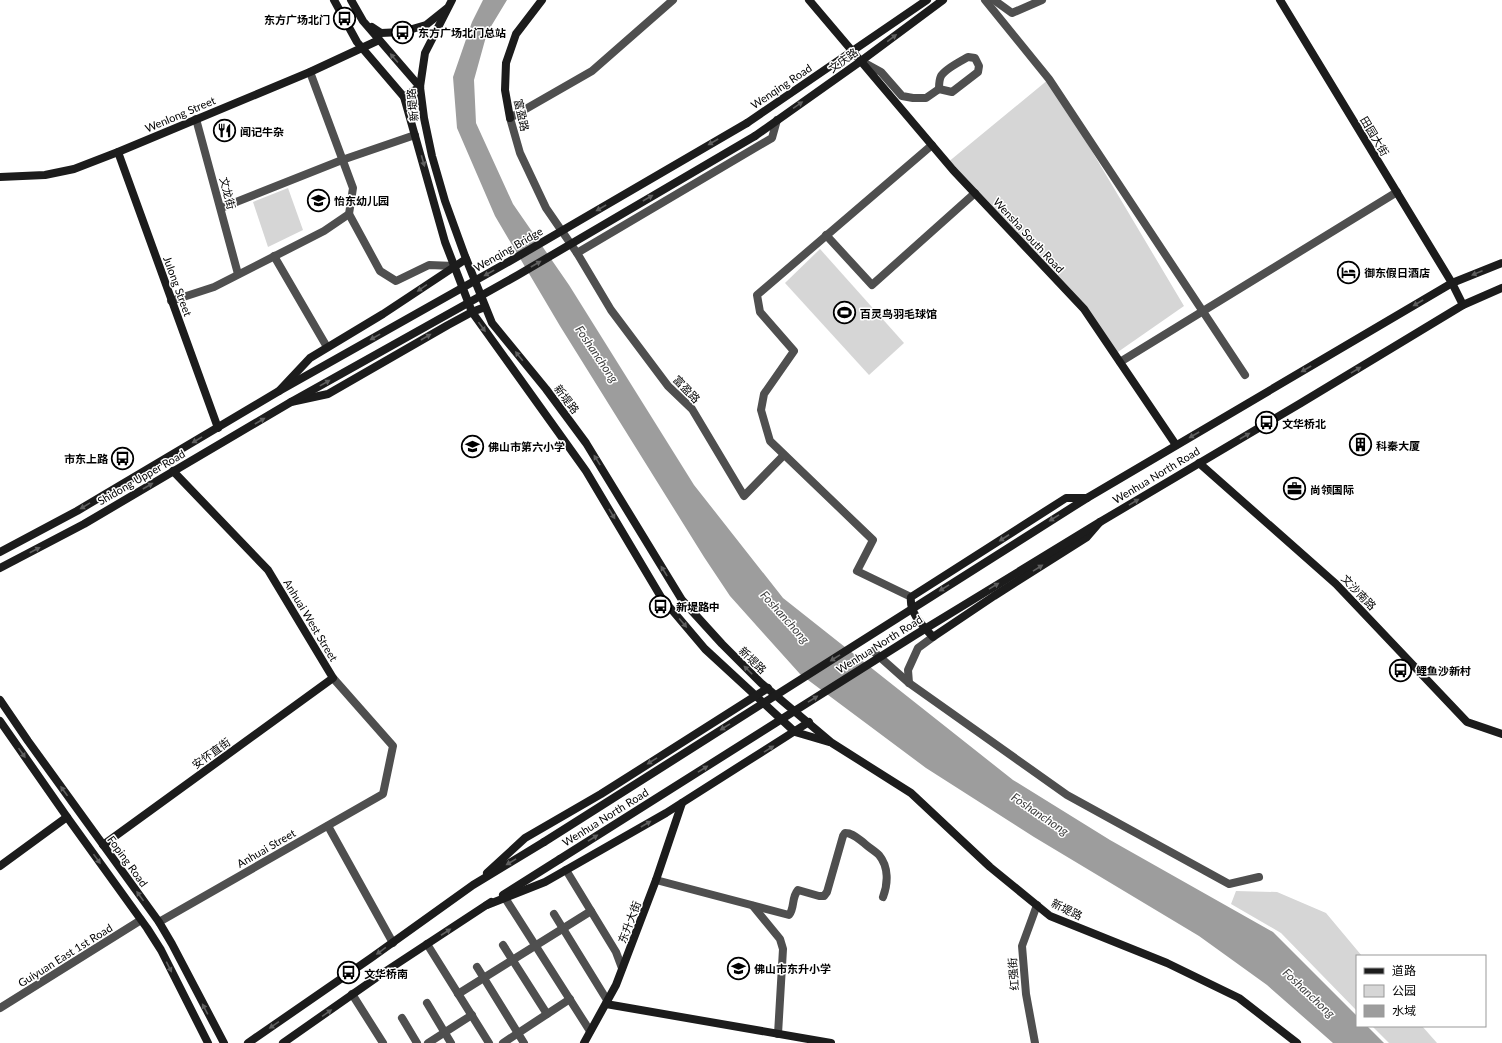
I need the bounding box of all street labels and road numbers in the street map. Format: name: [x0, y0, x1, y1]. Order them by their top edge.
street label: 文庆路: [826, 45, 860, 75]
street label: Wenqing Road: [748, 61, 814, 111]
street label: 新堤路: [404, 88, 420, 122]
street label: Wenlong Street: [143, 93, 217, 135]
street label: 富盈路: [512, 97, 532, 133]
street label: 田园大街: [1358, 114, 1392, 158]
street label: 文龙街: [217, 175, 239, 211]
street label: Wensha South Road: [991, 195, 1067, 275]
street label: Wenqing Bridge: [471, 224, 545, 274]
street label: Julong Street: [161, 254, 195, 318]
street label: 富盈路: [671, 373, 703, 405]
street label: 新堤路: [552, 382, 582, 416]
street label: Wenhua North Road: [1110, 444, 1202, 506]
street label: Shidong Upper Road: [95, 447, 187, 507]
street label: 文沙南路: [1339, 572, 1379, 612]
street label: Anhuai West Street: [281, 576, 341, 664]
street label: Wenhua North Road: [834, 612, 924, 676]
street label: 新堤路: [737, 644, 769, 676]
street label: 安怀直街: [189, 735, 233, 771]
street label: Wenhua North Road: [560, 785, 650, 849]
street label: Anhuai Street: [234, 826, 298, 870]
street label: Foping Road: [105, 833, 151, 889]
street label: 新堤路: [1049, 896, 1085, 922]
street label: 东升大街: [615, 899, 643, 945]
street label: Guiyuan East 1st Road: [16, 921, 114, 989]
street label: 红强街: [1005, 957, 1021, 991]

